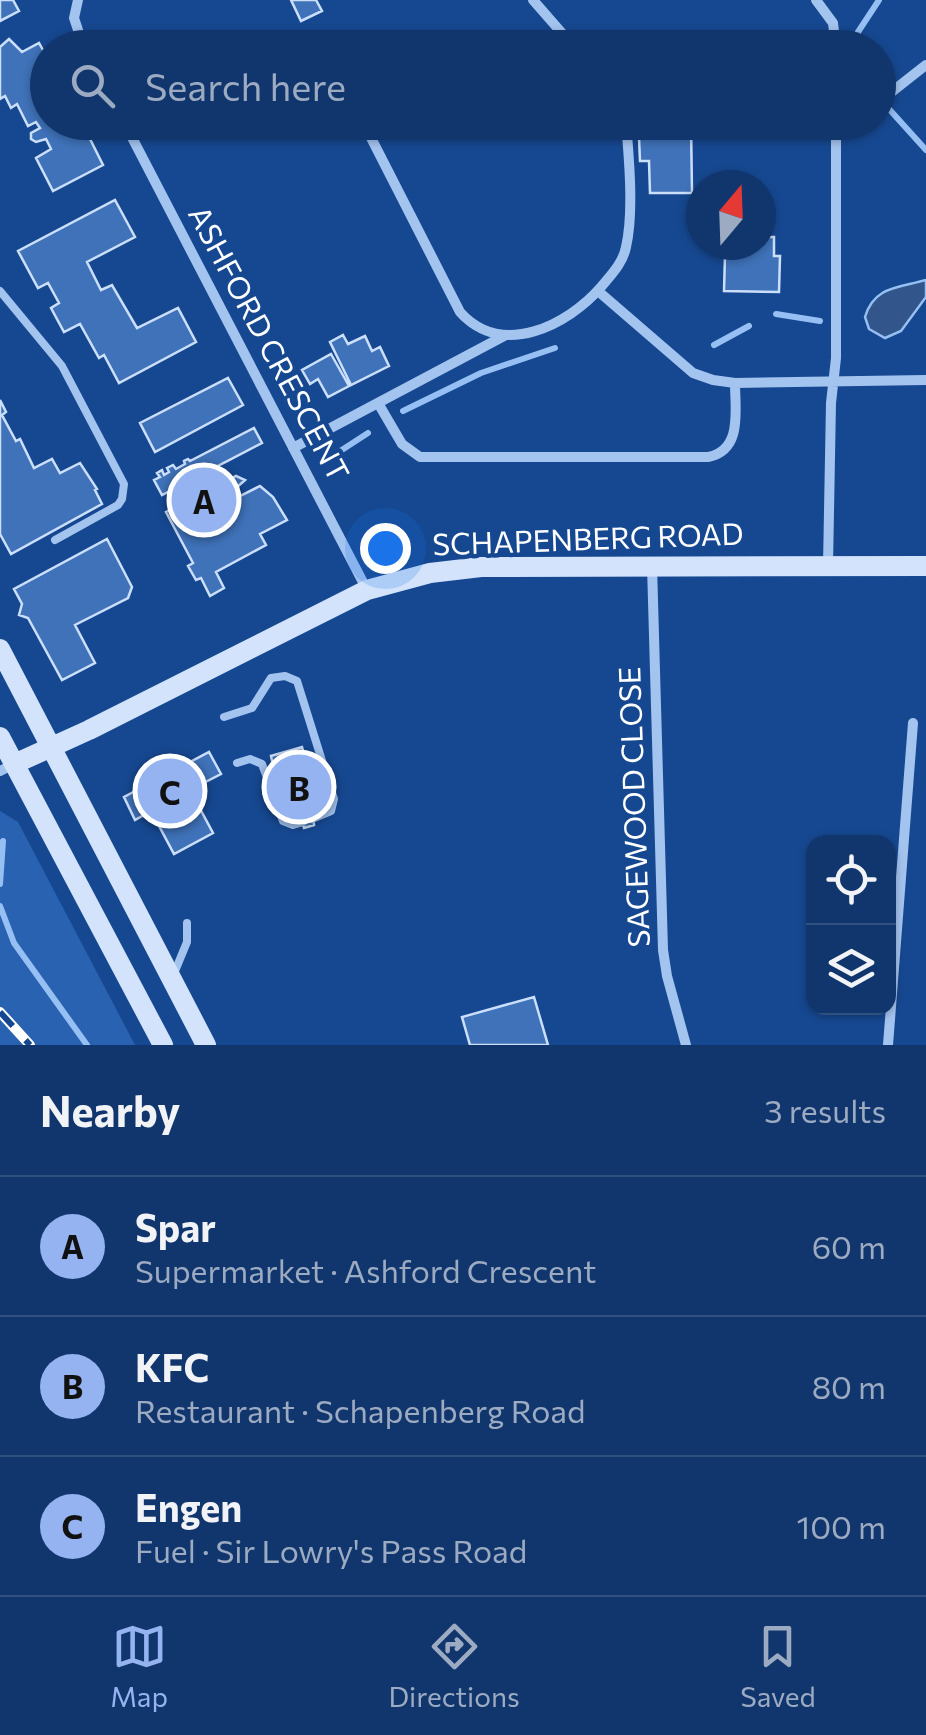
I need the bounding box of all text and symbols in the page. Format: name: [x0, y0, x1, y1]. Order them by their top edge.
search box: [30, 30, 896, 140]
icon: search: [65, 58, 120, 113]
text: Search here: [145, 62, 346, 109]
north arrow: [686, 170, 776, 260]
street label: ASHFORD CRESCENT: [182, 199, 359, 487]
pin: A: [172, 462, 236, 538]
street label: SCHAPENBERG ROAD: [432, 514, 744, 561]
your location: [360, 523, 411, 574]
street label: SAGEWOOD CLOSE: [609, 666, 656, 948]
pin: B: [266, 750, 332, 824]
pin: C: [138, 754, 202, 828]
map controls: [806, 835, 896, 1015]
button: locate: [806, 835, 896, 925]
button: layers: [806, 925, 896, 1015]
text: Nearby: [40, 1084, 180, 1136]
text: 3 results: [764, 1090, 886, 1130]
text: Spar: [135, 1203, 216, 1250]
text: A: [61, 1226, 84, 1266]
text: 60 m: [812, 1226, 886, 1266]
text: Supermarket · Ashford Crescent: [135, 1250, 596, 1290]
text: KFC: [135, 1343, 209, 1390]
text: B: [62, 1366, 83, 1406]
text: 80 m: [812, 1366, 886, 1406]
text: Restaurant · Schapenberg Road: [135, 1390, 586, 1430]
text: Engen: [135, 1483, 242, 1530]
text: C: [62, 1506, 83, 1546]
text: 100 m: [797, 1506, 886, 1546]
text: Fuel · Sir Lowry's Pass Road: [135, 1530, 527, 1570]
tab: Map: [110, 1619, 168, 1713]
tab: Directions: [388, 1619, 520, 1713]
tab: Saved: [740, 1619, 816, 1713]

